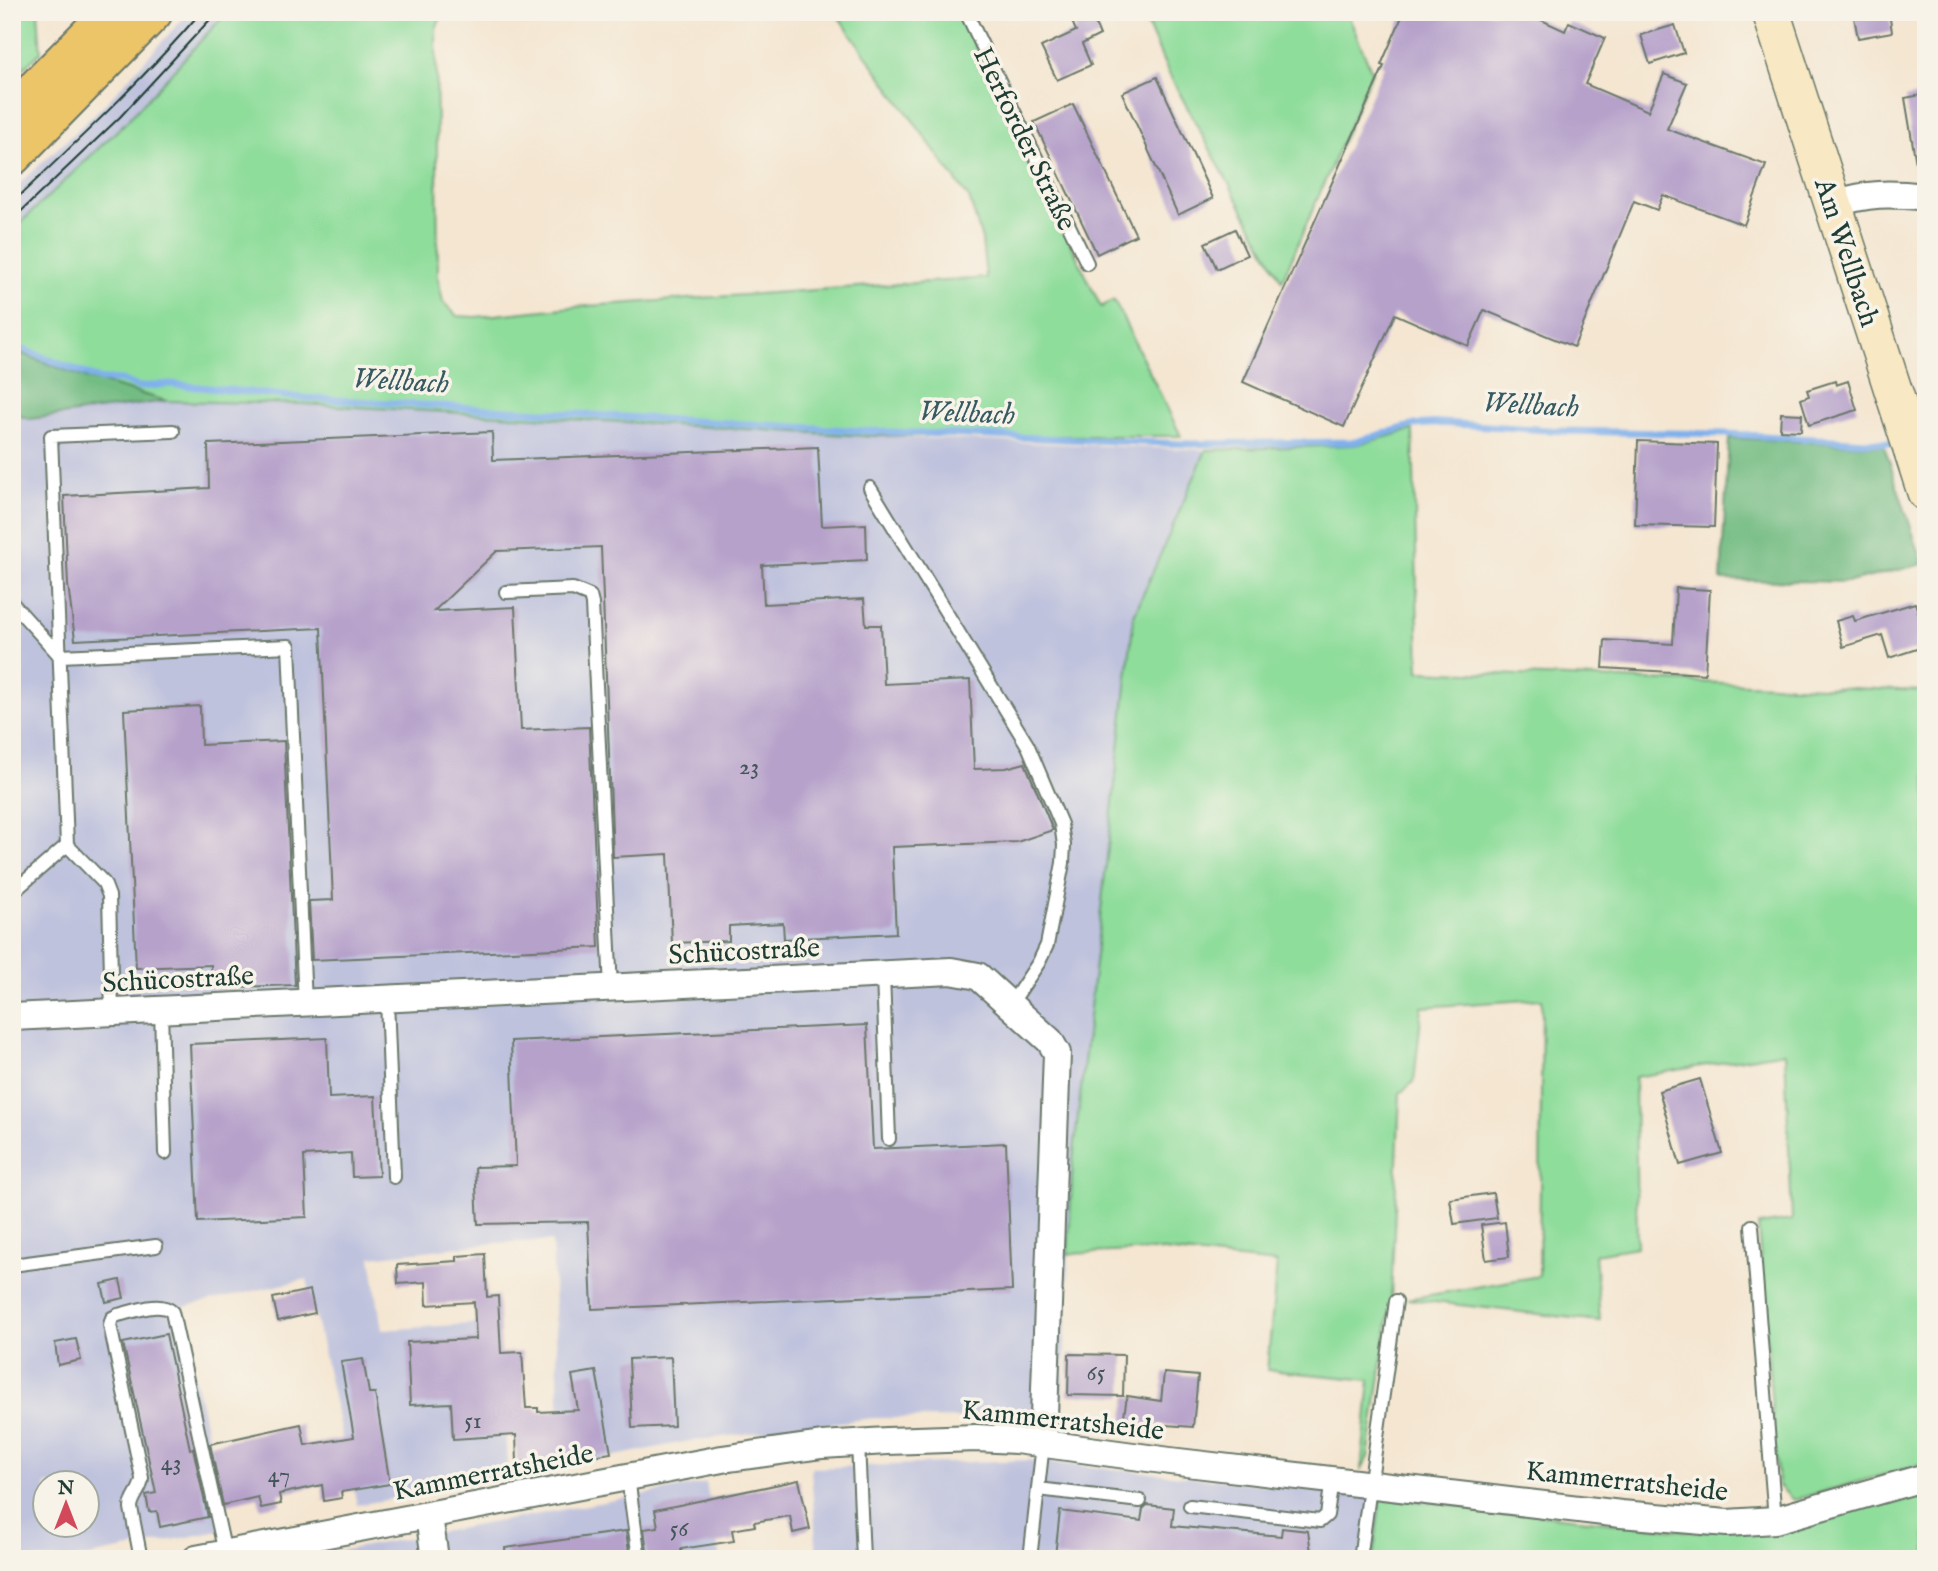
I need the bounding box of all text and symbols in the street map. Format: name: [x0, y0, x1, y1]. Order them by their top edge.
street label: Herforder Straße: [964, 42, 1083, 237]
street label: Am Wellbach: [1805, 173, 1886, 332]
water label: Wellbach: [352, 360, 450, 404]
water label: Wellbach: [1482, 384, 1580, 428]
water label: Wellbach: [918, 393, 1016, 435]
house number: 23: [739, 752, 759, 783]
street label: Schücostraße: [667, 931, 821, 974]
street label: Schücostraße: [101, 959, 255, 1002]
house number: 65: [1087, 1358, 1106, 1389]
street label: Kammerratsheide: [960, 1393, 1166, 1450]
house number: 51: [464, 1406, 482, 1437]
street label: Kammerratsheide: [390, 1437, 597, 1510]
house number: 43: [161, 1448, 181, 1479]
street label: Kammerratsheide: [1524, 1454, 1730, 1511]
house number: 47: [268, 1460, 290, 1491]
north arrow: [32, 1470, 102, 1540]
text: N: [57, 1477, 75, 1501]
house number: 56: [670, 1514, 689, 1545]

